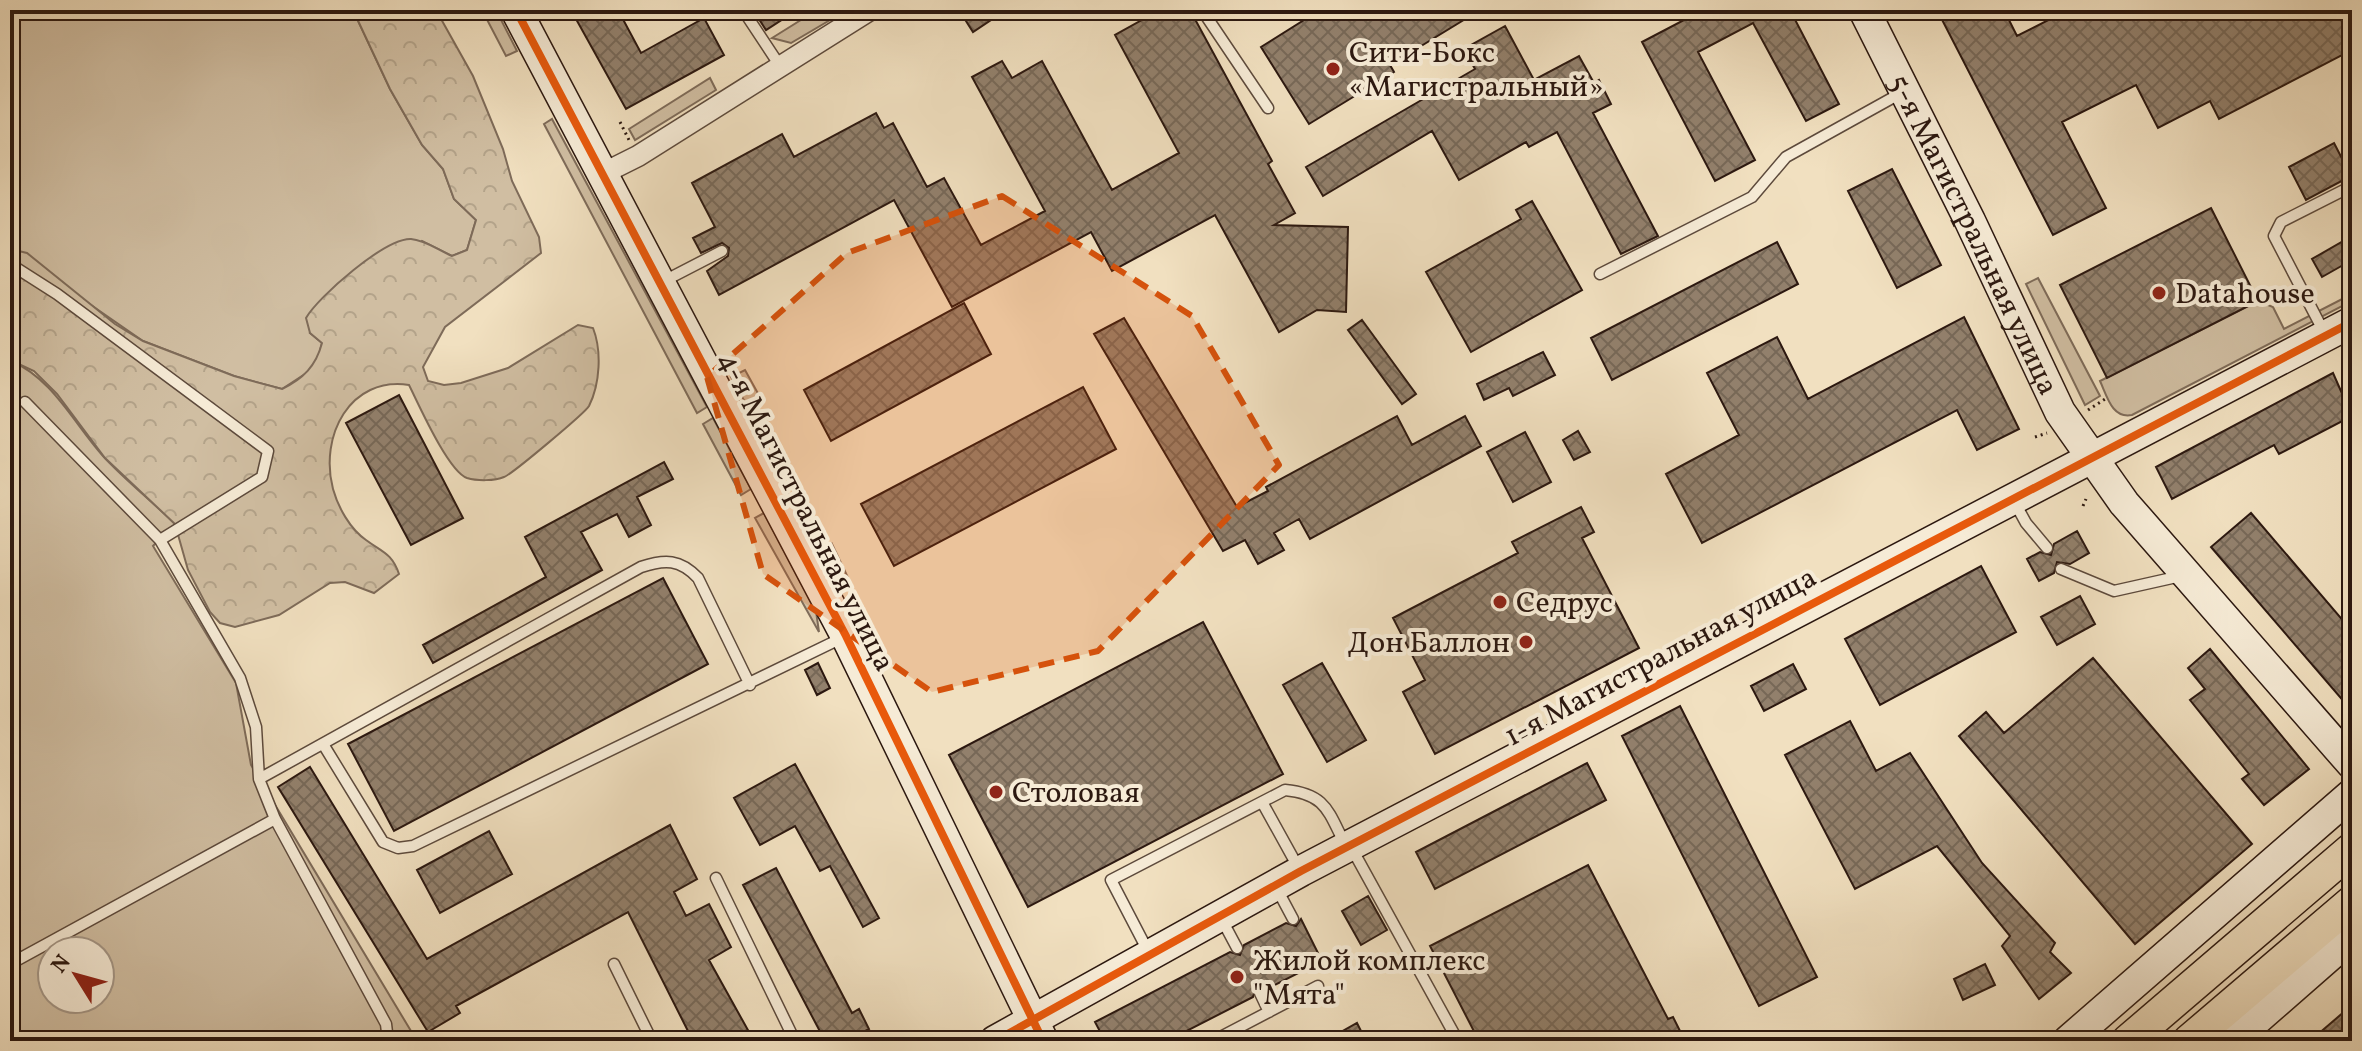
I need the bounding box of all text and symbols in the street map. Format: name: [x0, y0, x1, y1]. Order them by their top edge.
place label: Сити-Бокс «Магистральный»: [1349, 33, 1603, 109]
marker: Сити-Бокс «Магистральный»: [1324, 60, 1342, 78]
street label: 5-я Магистральная улица: [1877, 67, 2068, 403]
place label: Datahouse: [2175, 274, 2315, 316]
marker: Datahouse: [2150, 284, 2168, 302]
street label: 4-я Магистральная улица: [706, 345, 904, 679]
street label: 1-я Магистральная улица: [1497, 557, 1825, 758]
place label: Седрус: [1516, 583, 1613, 625]
marker: Седрус: [1491, 593, 1509, 611]
place label: Дон Баллон: [1348, 623, 1510, 665]
marker: Дон Баллон: [1517, 633, 1535, 651]
place label: Столовая: [1012, 773, 1140, 815]
marker: Столовая: [987, 783, 1005, 801]
north arrow: [36, 935, 116, 1015]
place label: Жилой комплекс "Мята": [1253, 941, 1486, 1017]
text: N: [45, 949, 79, 980]
marker: Жилой комплекс "Мята": [1228, 968, 1246, 986]

